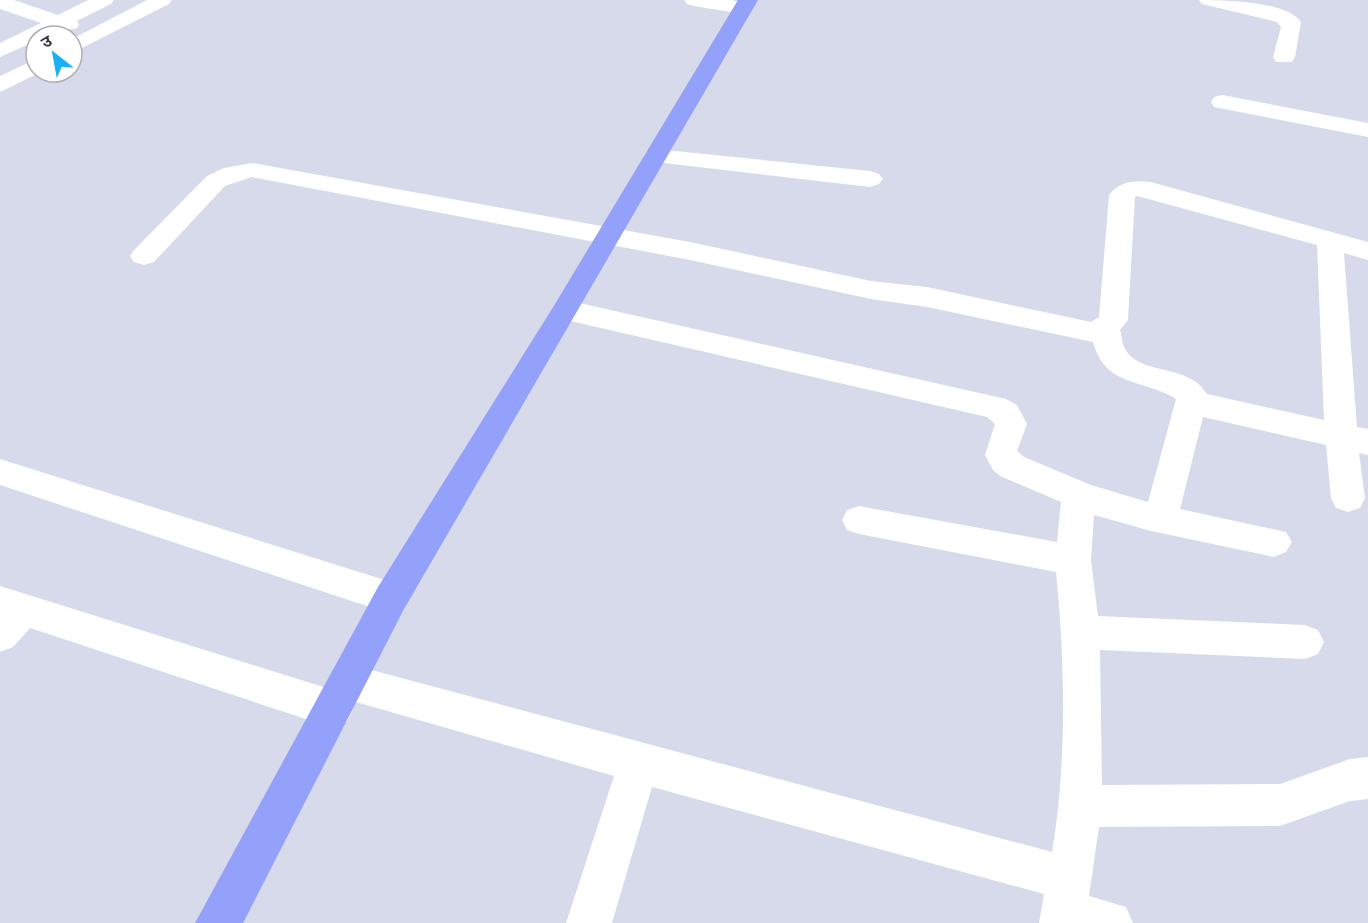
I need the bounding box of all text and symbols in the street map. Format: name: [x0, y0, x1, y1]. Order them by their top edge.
north arrow: [24, 24, 84, 84]
text: उ: [38, 31, 56, 52]

